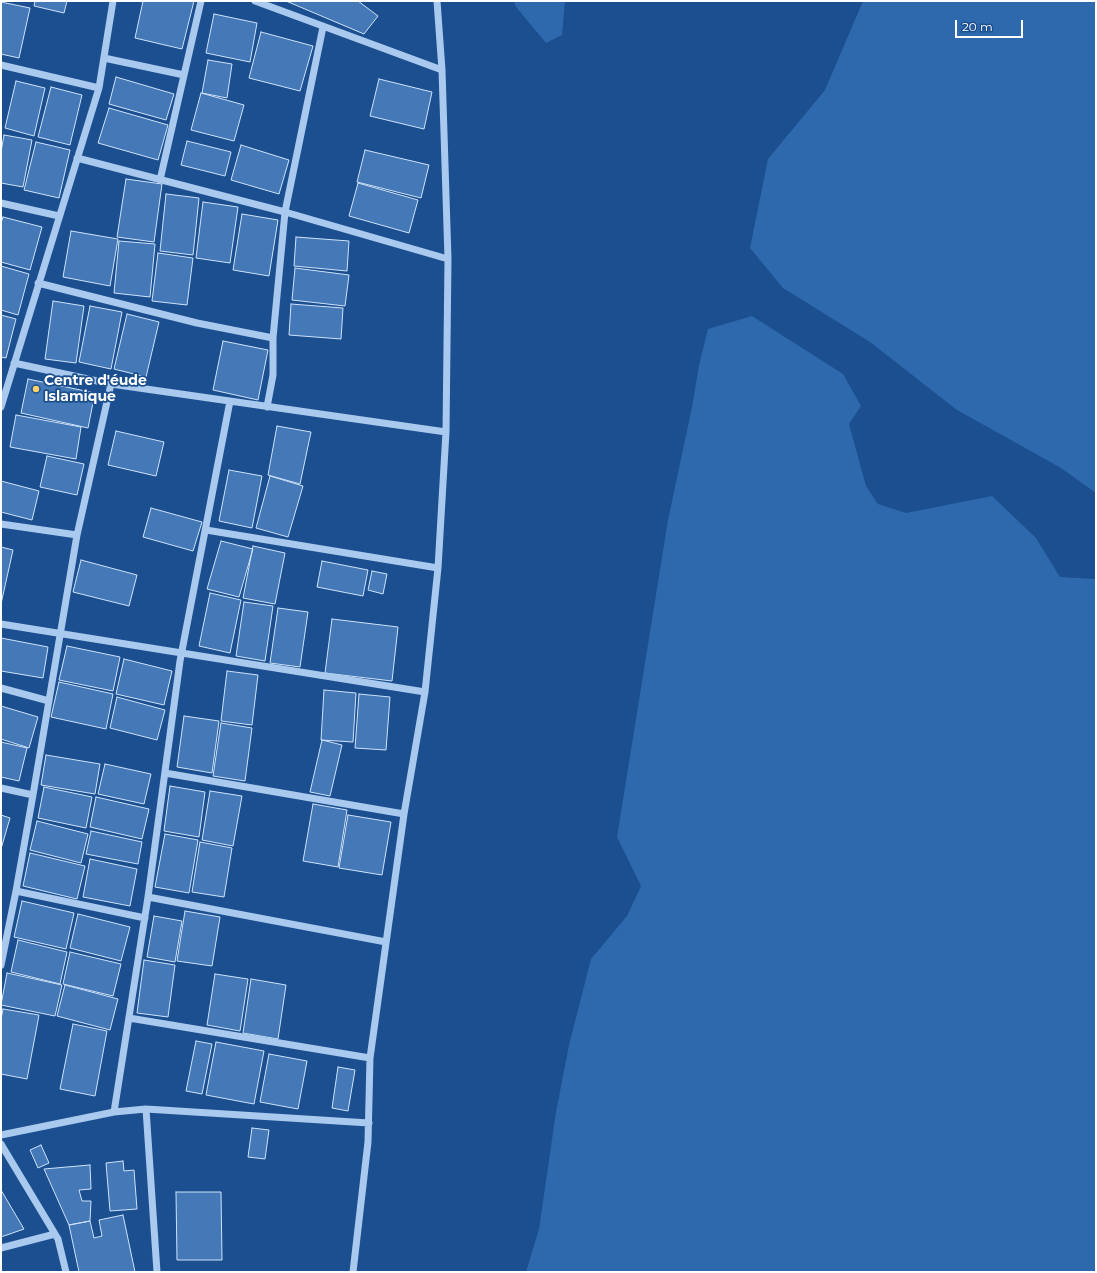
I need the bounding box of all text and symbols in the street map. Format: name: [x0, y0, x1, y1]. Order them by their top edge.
scale bar: [957, 12, 1025, 38]
text: 20 m: [962, 19, 993, 34]
place label: Centre d'éude Islamique: [44, 373, 147, 406]
marker: Centre d'éude Islamique: [31, 384, 41, 394]

